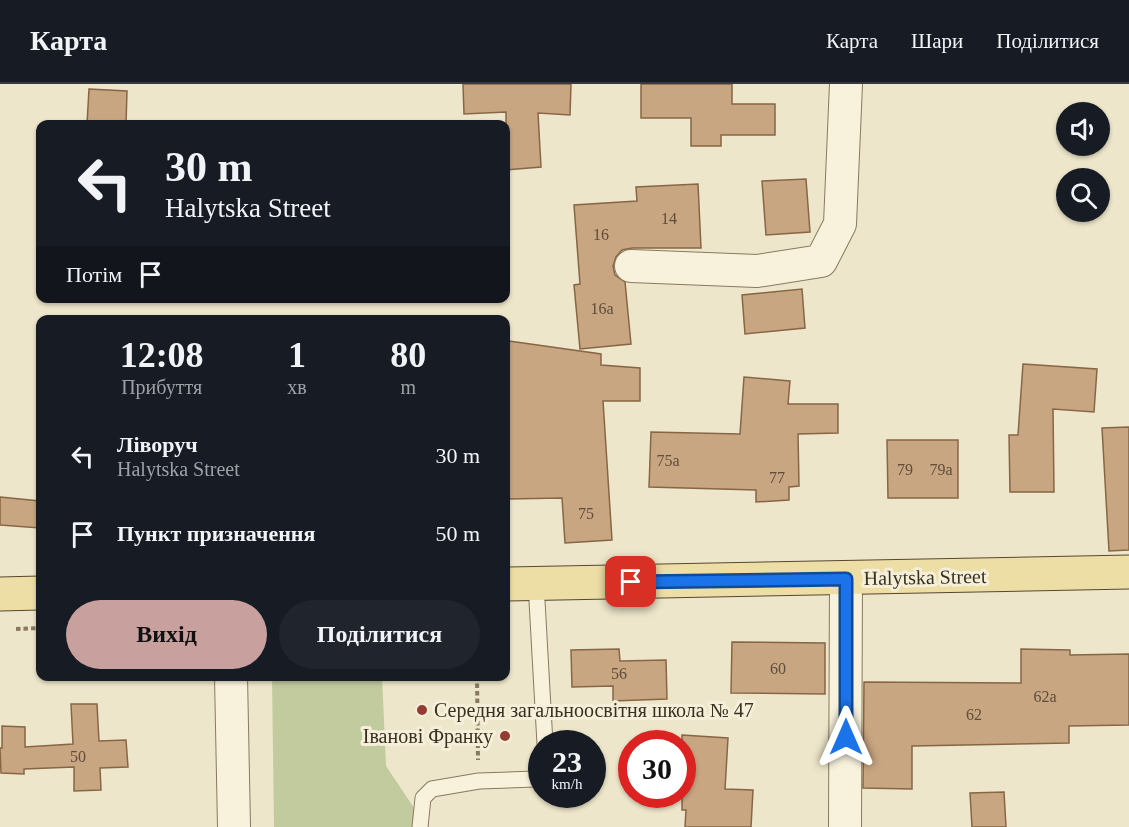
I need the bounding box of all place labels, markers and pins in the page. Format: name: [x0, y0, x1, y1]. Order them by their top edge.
pin: [605, 556, 656, 607]
place label: Середня загальноосвітня школа № 47: [434, 699, 754, 722]
marker: Середня загальноосвітня школа № 47: [415, 703, 429, 717]
place label: Іванові Франку: [363, 725, 493, 748]
marker: Іванові Франку: [498, 729, 512, 743]

